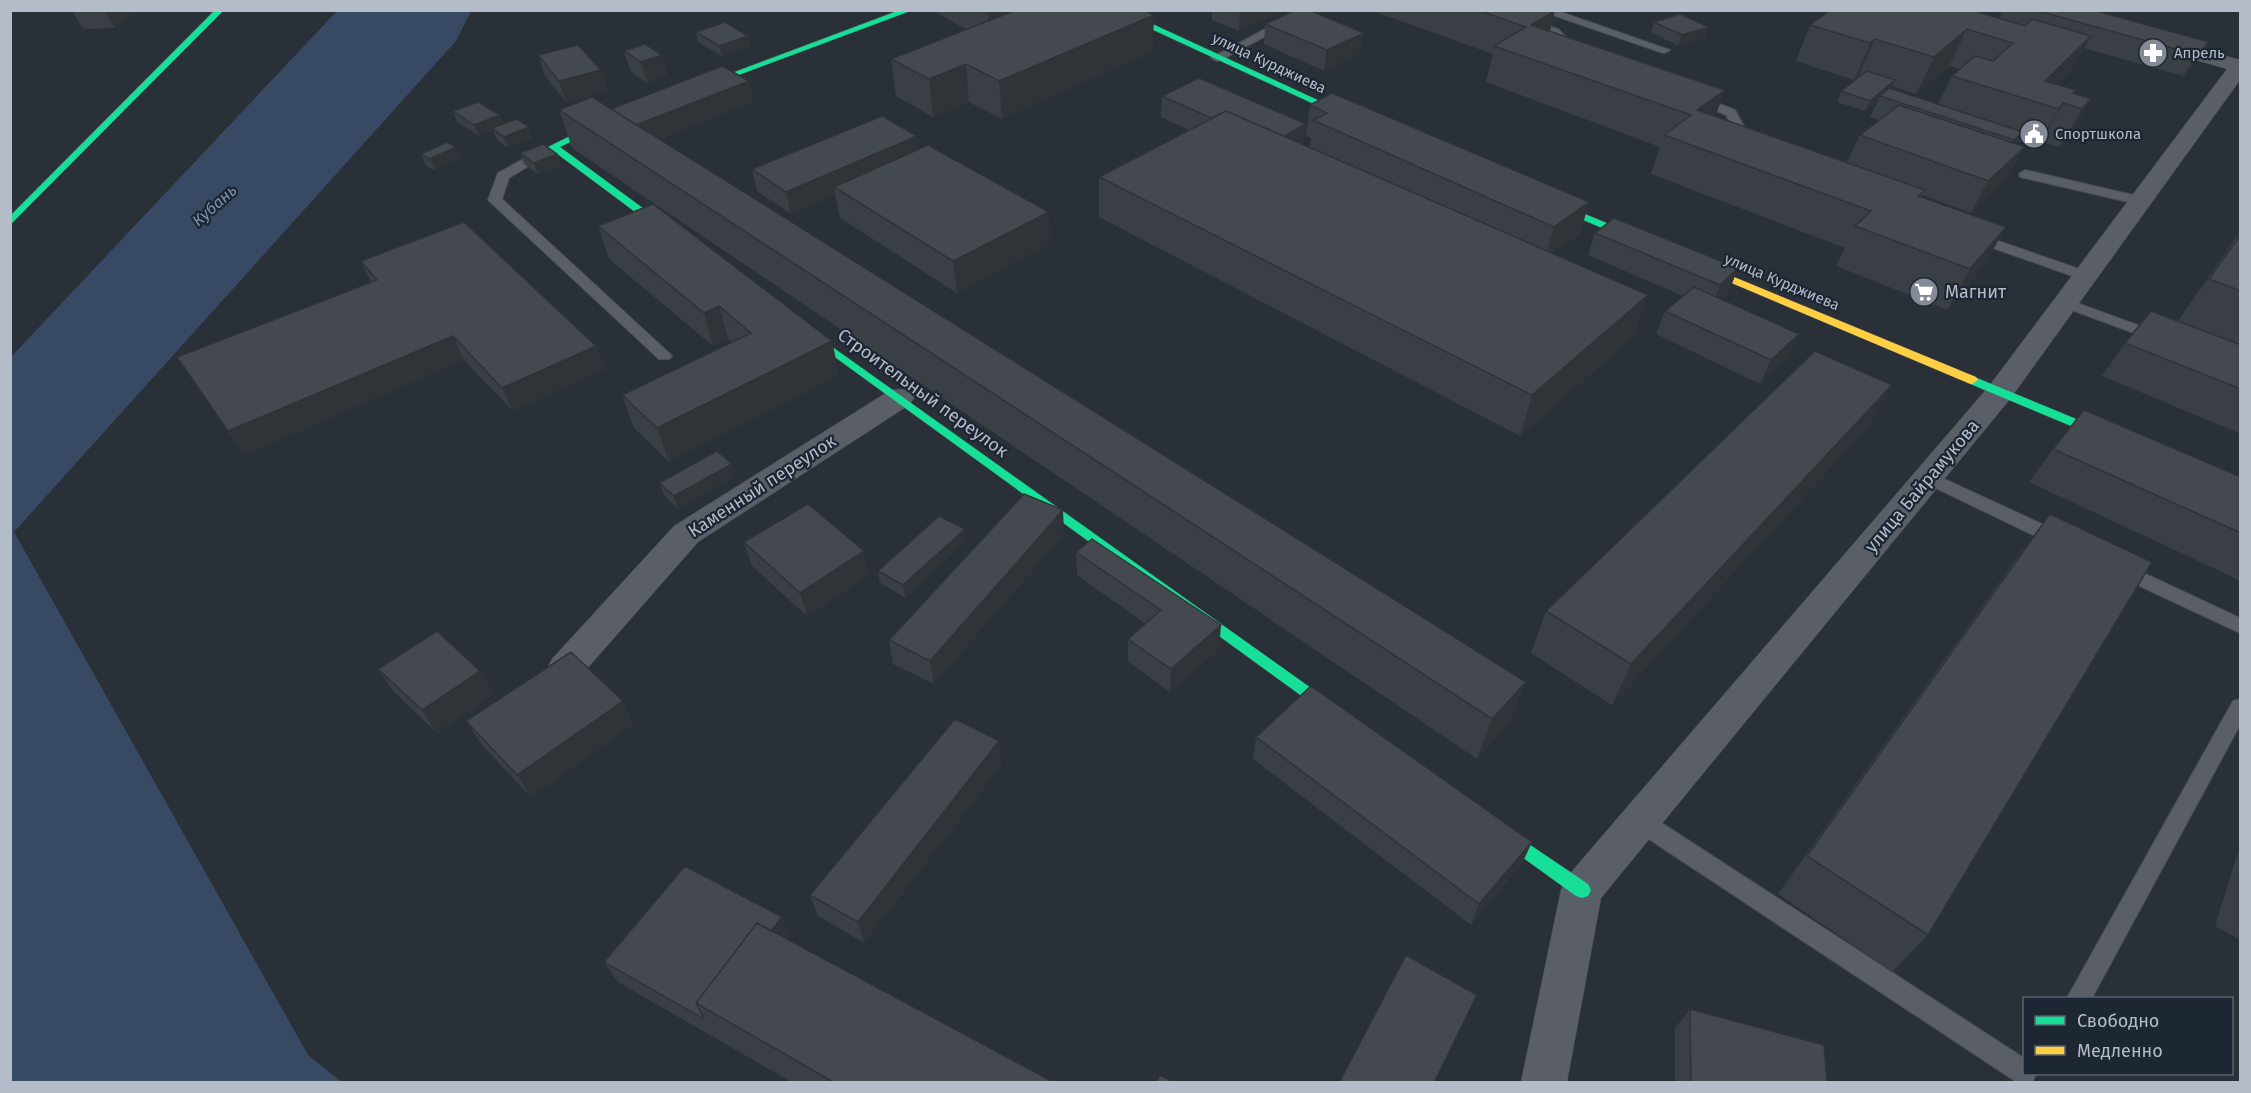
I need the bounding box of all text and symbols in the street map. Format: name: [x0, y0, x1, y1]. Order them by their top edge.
street label: улица Курджиева: [1209, 29, 1329, 97]
pharmacy icon: Апрель: [2137, 37, 2169, 69]
place label: Апрель: [2174, 44, 2225, 62]
public building icon: Спортшкола: [2018, 118, 2050, 150]
place label: Спортшкола: [2055, 125, 2141, 143]
water label: Кубань: [188, 181, 240, 230]
street label: улица Курджиева: [1722, 250, 1842, 314]
supermarket icon: Магнит: [1908, 276, 1940, 308]
place label: Магнит: [1945, 281, 2007, 303]
street label: Строительный переулок: [833, 324, 1013, 463]
street label: улица Байрамукова: [1860, 415, 1984, 557]
street label: Каменный переулок: [684, 430, 841, 542]
legend: [2023, 997, 2233, 1075]
text: Свободно: [2077, 1010, 2159, 1032]
text: Медленно: [2077, 1040, 2163, 1062]

